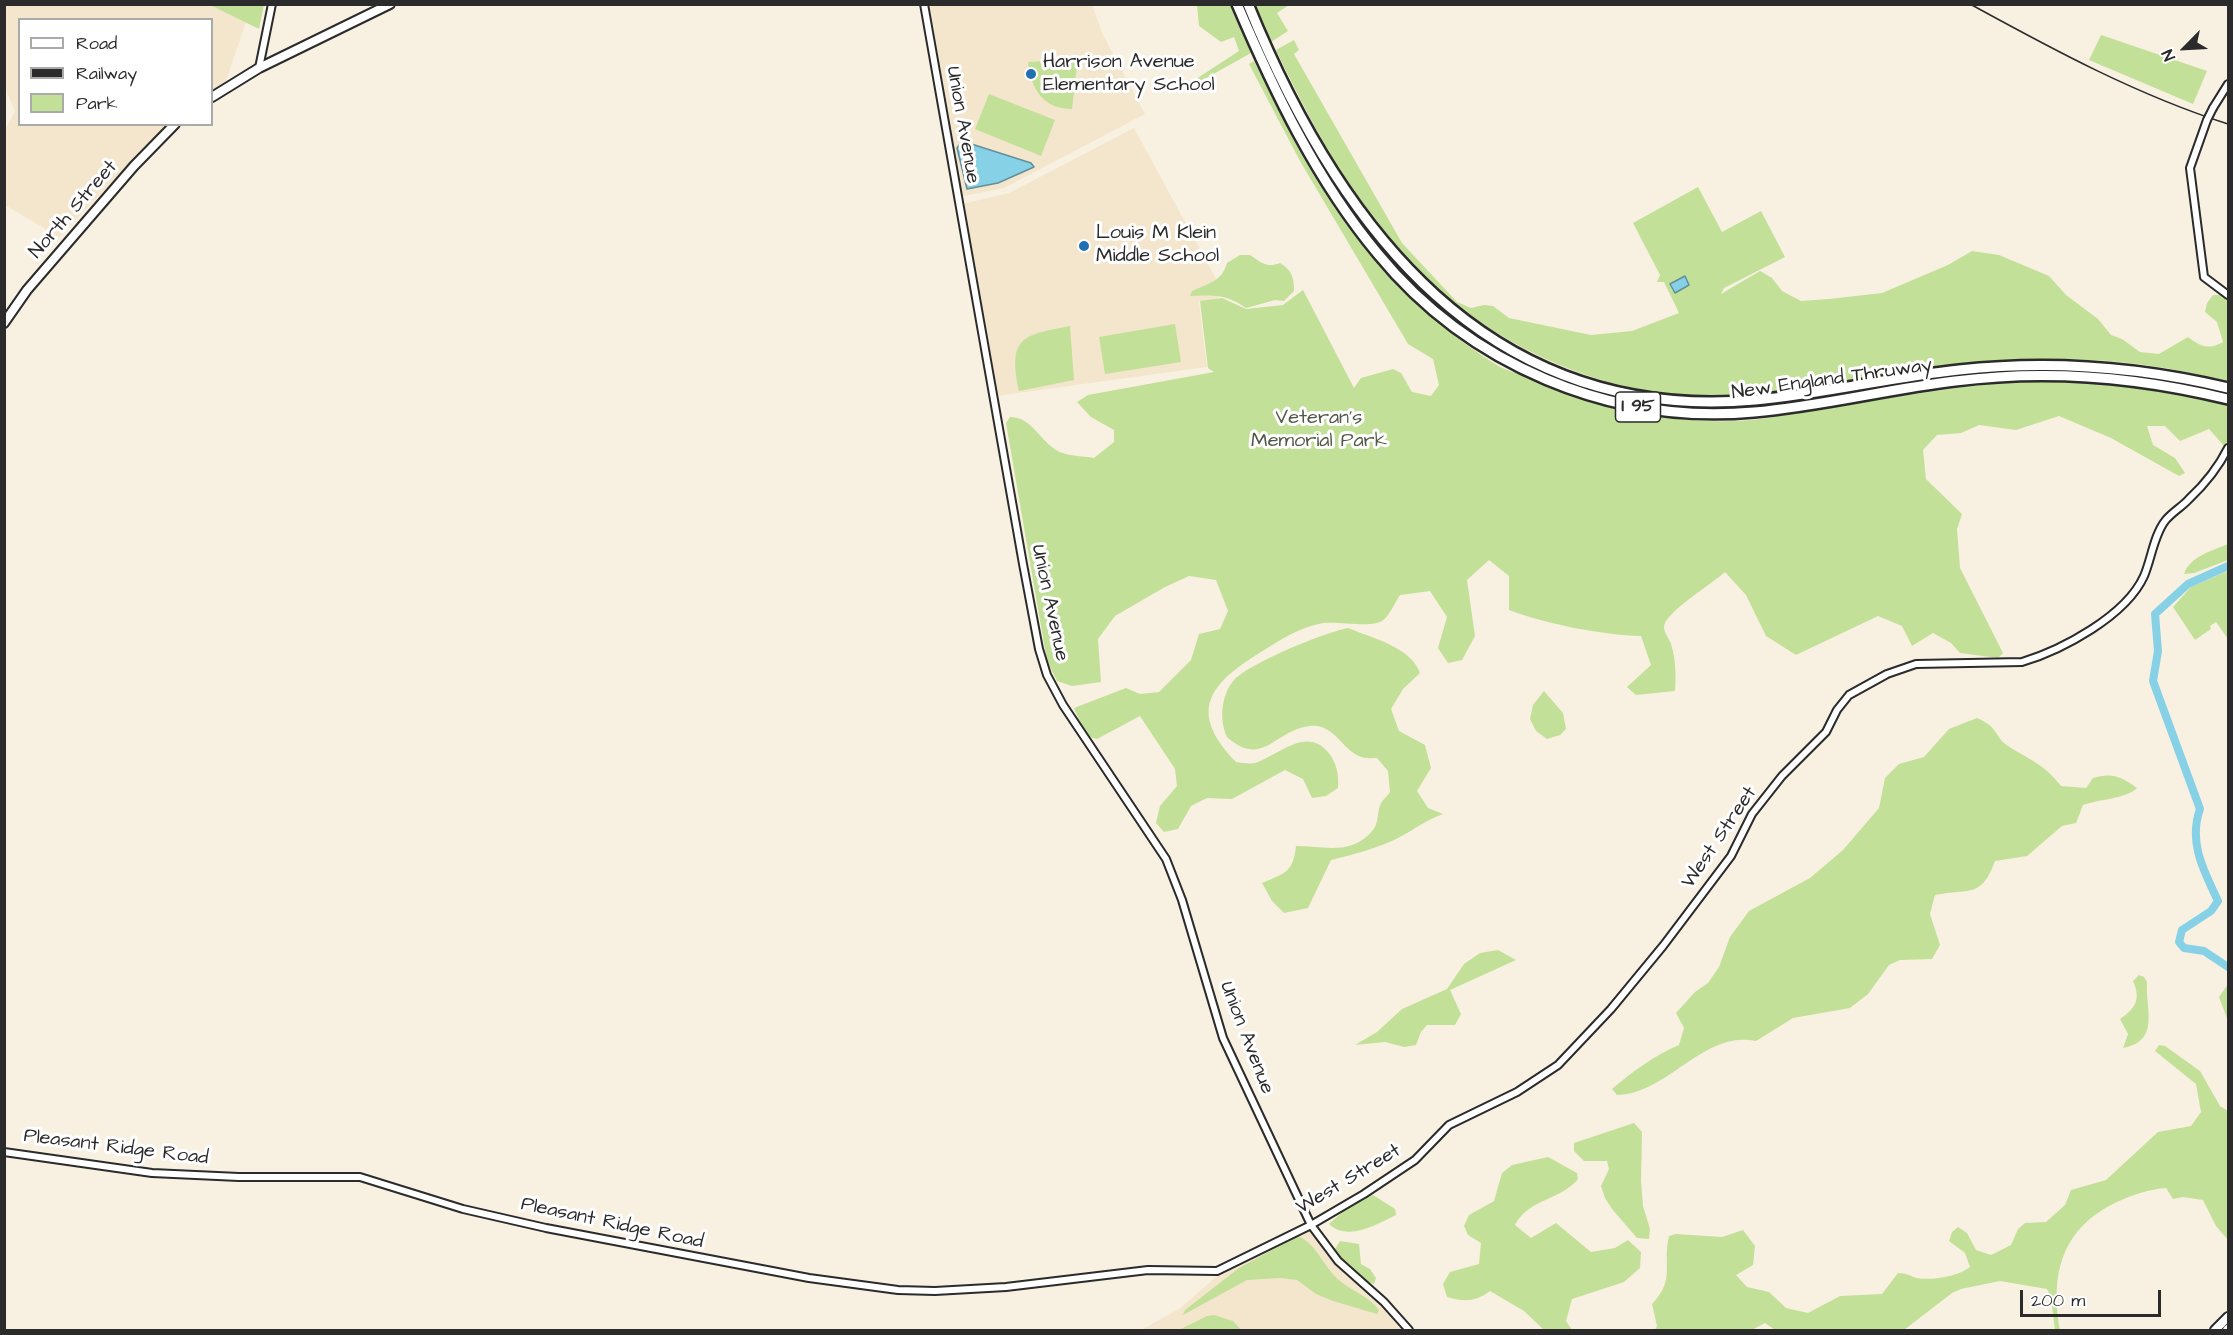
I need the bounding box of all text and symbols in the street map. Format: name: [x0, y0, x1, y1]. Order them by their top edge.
legend: [18, 18, 213, 126]
north arrow: [2155, 18, 2215, 78]
text: Road: [76, 31, 117, 56]
text: N: [2156, 46, 2181, 64]
place label: Harrison Avenue Elementary School: [1043, 51, 1215, 98]
text: Railway: [76, 61, 137, 86]
street label: Union Avenue: [940, 65, 984, 185]
marker: Harrison Avenue Elementary School: [1024, 67, 1038, 81]
text: Park: [76, 91, 118, 116]
street label: North Street: [25, 156, 123, 264]
place label: Louis M Klein Middle School: [1096, 222, 1219, 269]
marker: Louis M Klein Middle School: [1077, 239, 1091, 253]
street label: New England Thruway: [1730, 354, 1934, 406]
road number: I 95: [1616, 392, 1660, 422]
park label: Veteran's Memorial Park: [1251, 407, 1387, 454]
street label: Union Avenue: [1025, 543, 1073, 663]
street label: West Street: [1677, 783, 1763, 893]
street label: Union Avenue: [1214, 978, 1278, 1098]
street label: Pleasant Ridge Road: [22, 1125, 210, 1171]
street label: West Street: [1292, 1139, 1406, 1221]
street label: Pleasant Ridge Road: [519, 1193, 705, 1255]
scale bar: [2023, 1278, 2164, 1316]
text: 200 m: [2031, 1288, 2085, 1313]

